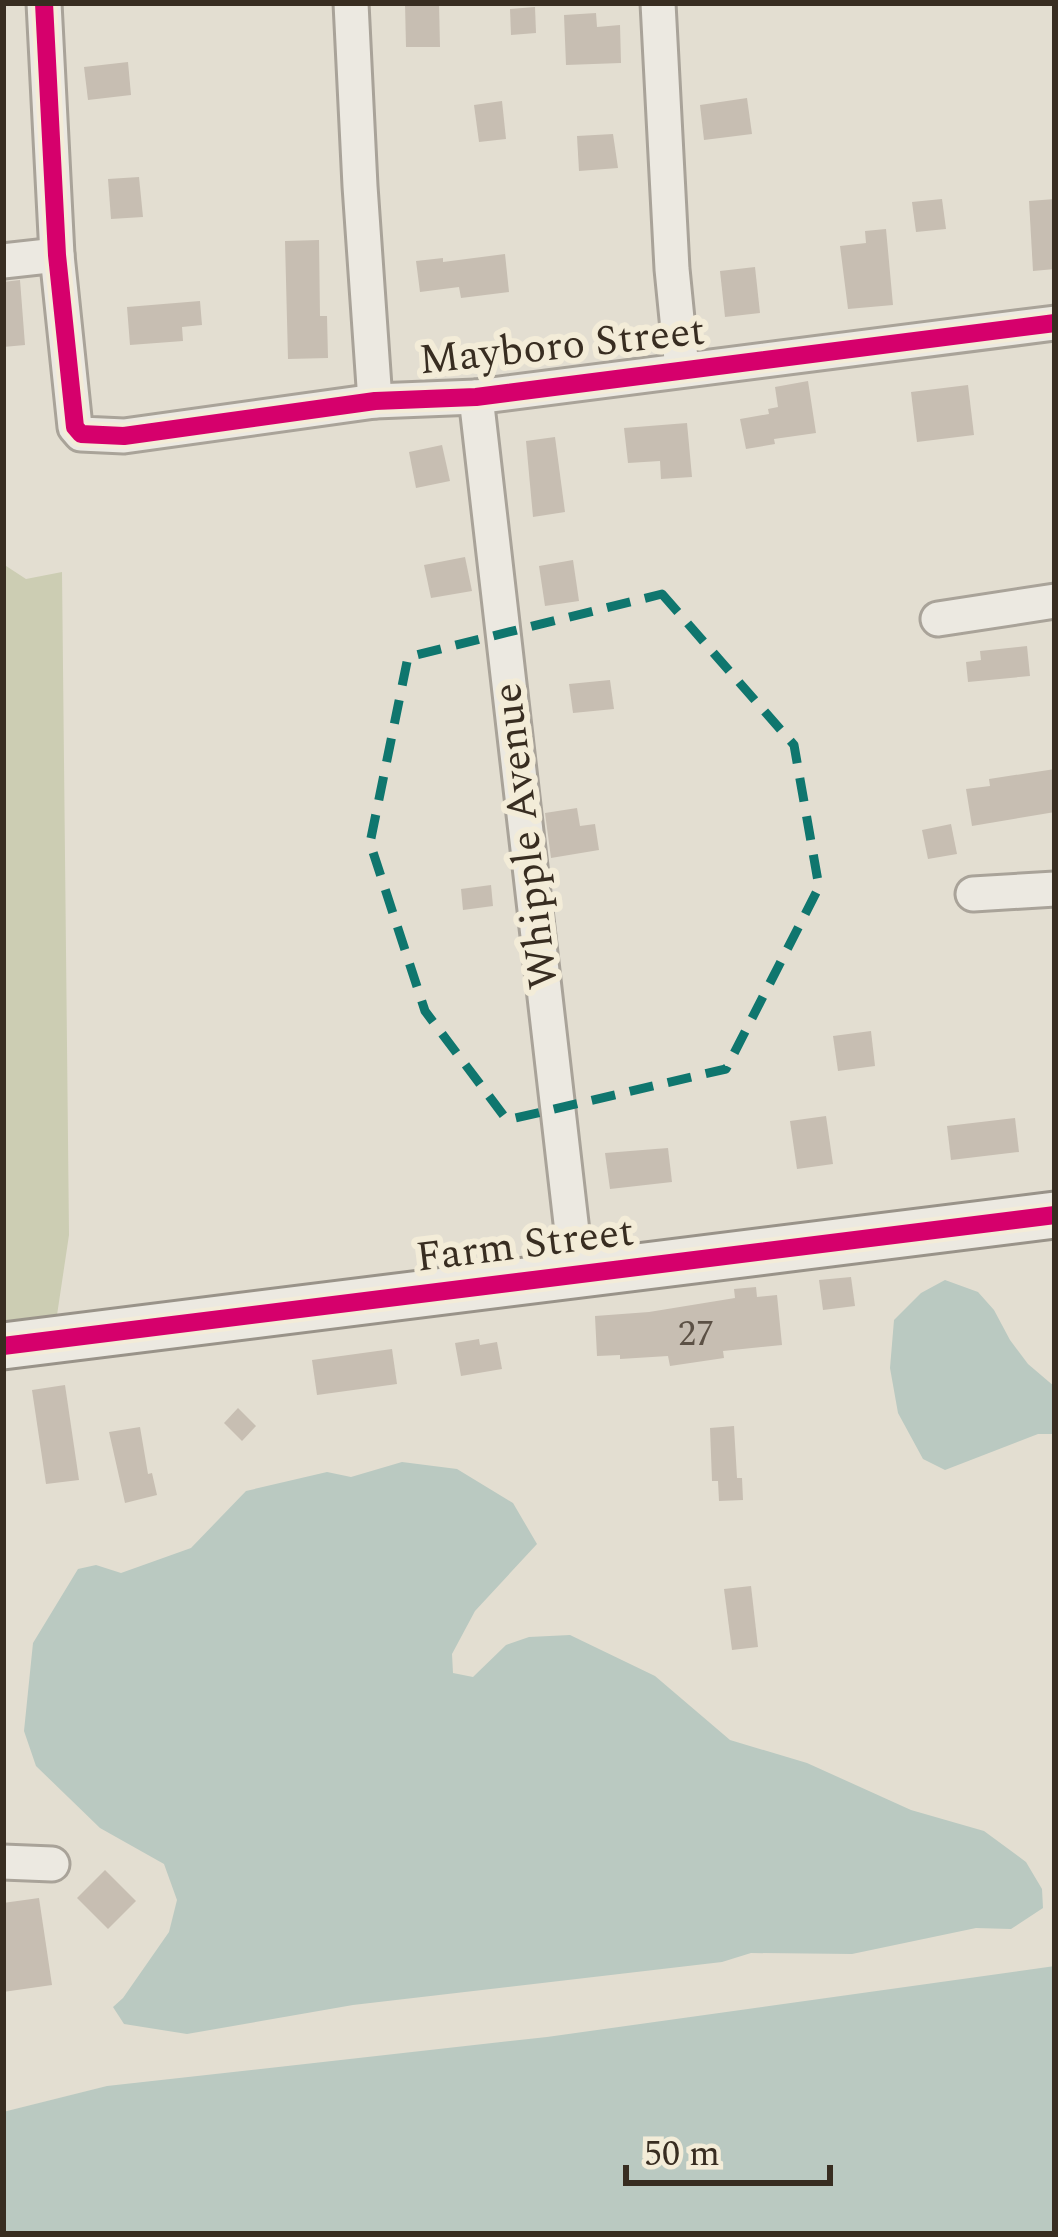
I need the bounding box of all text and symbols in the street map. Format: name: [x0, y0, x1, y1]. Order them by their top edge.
street label: Mayboro Street: [416, 300, 708, 392]
street label: Whipple Avenue: [476, 679, 576, 993]
street label: Farm Street: [412, 1200, 638, 1290]
house number: 27: [678, 1307, 714, 1362]
scale bar: [626, 2111, 830, 2185]
text: 50 m: [644, 2127, 720, 2182]

